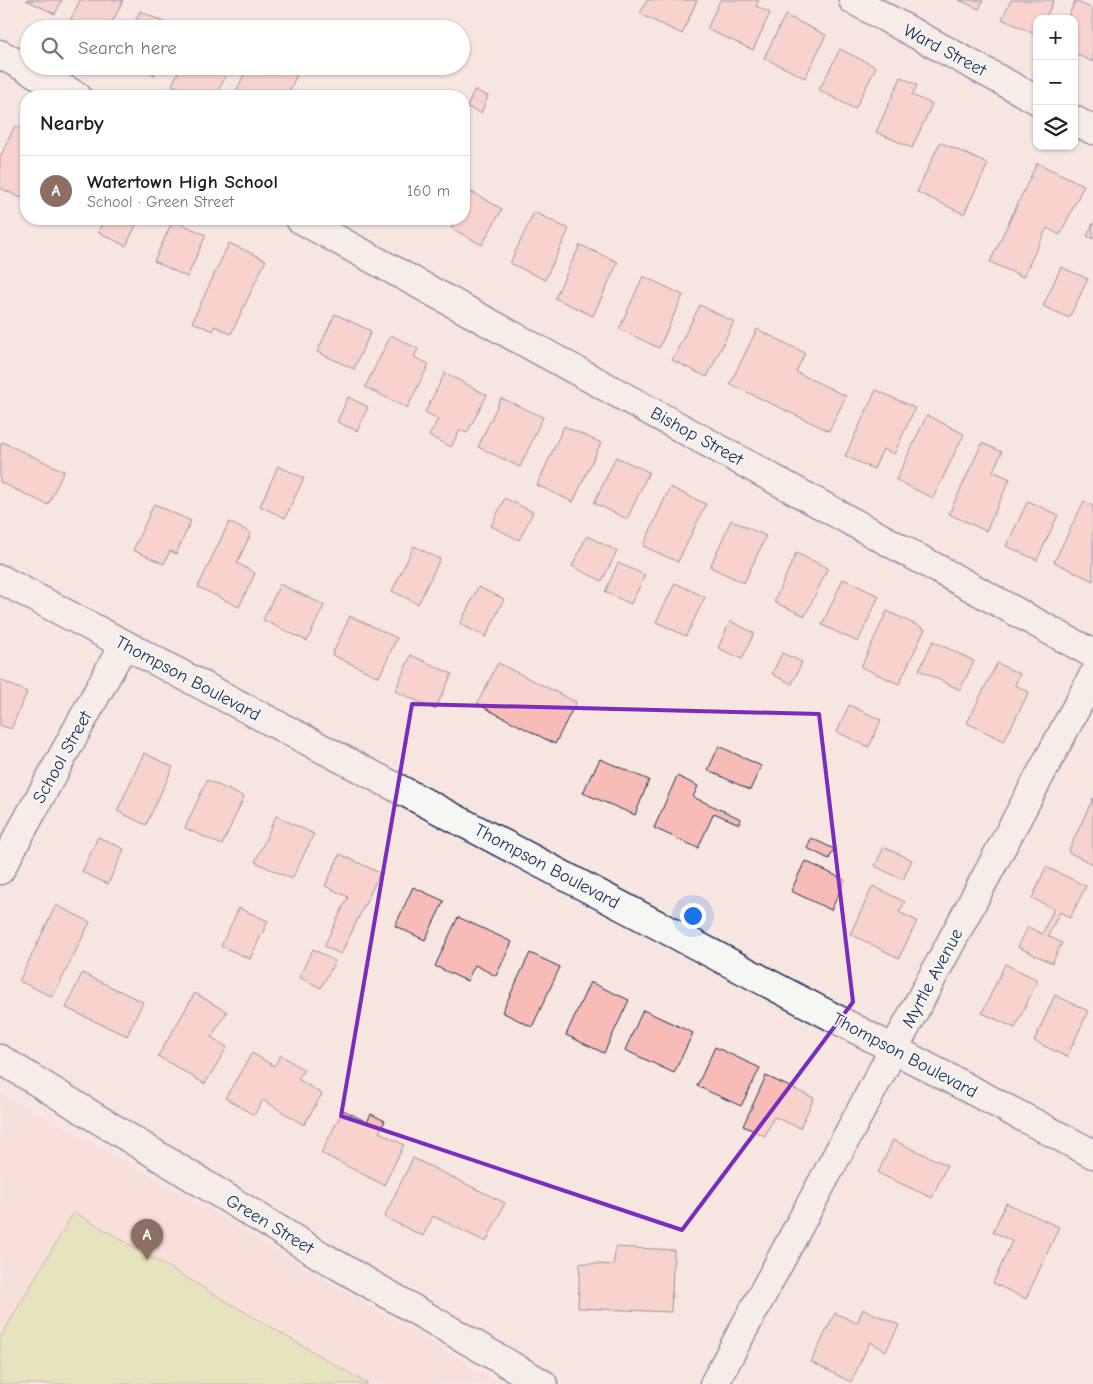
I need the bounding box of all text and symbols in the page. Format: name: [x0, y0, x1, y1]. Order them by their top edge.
map controls: [1033, 15, 1078, 150]
button: +: [1033, 15, 1078, 60]
search box: [20, 20, 470, 75]
street label: Ward Street: [900, 20, 991, 81]
icon: search: [38, 34, 66, 62]
text: Search here: [78, 37, 177, 59]
button: −: [1033, 60, 1078, 105]
button: layers: [1033, 105, 1078, 150]
text: Nearby: [40, 111, 104, 135]
text: Watertown High School: [87, 171, 278, 193]
text: A: [52, 182, 60, 200]
text: 160 m: [407, 182, 450, 200]
text: School · Green Street: [87, 193, 234, 211]
street label: Bishop Street: [647, 402, 747, 471]
street label: Thompson Boulevard: [112, 631, 264, 726]
street label: School Street: [28, 707, 97, 807]
street label: Thompson Boulevard: [471, 819, 623, 914]
your location: [680, 903, 706, 929]
street label: Myrtle Avenue: [898, 925, 967, 1031]
street label: Thompson Boulevard: [829, 1008, 981, 1103]
street label: Green Street: [222, 1190, 318, 1259]
pin: A: [131, 1219, 163, 1260]

